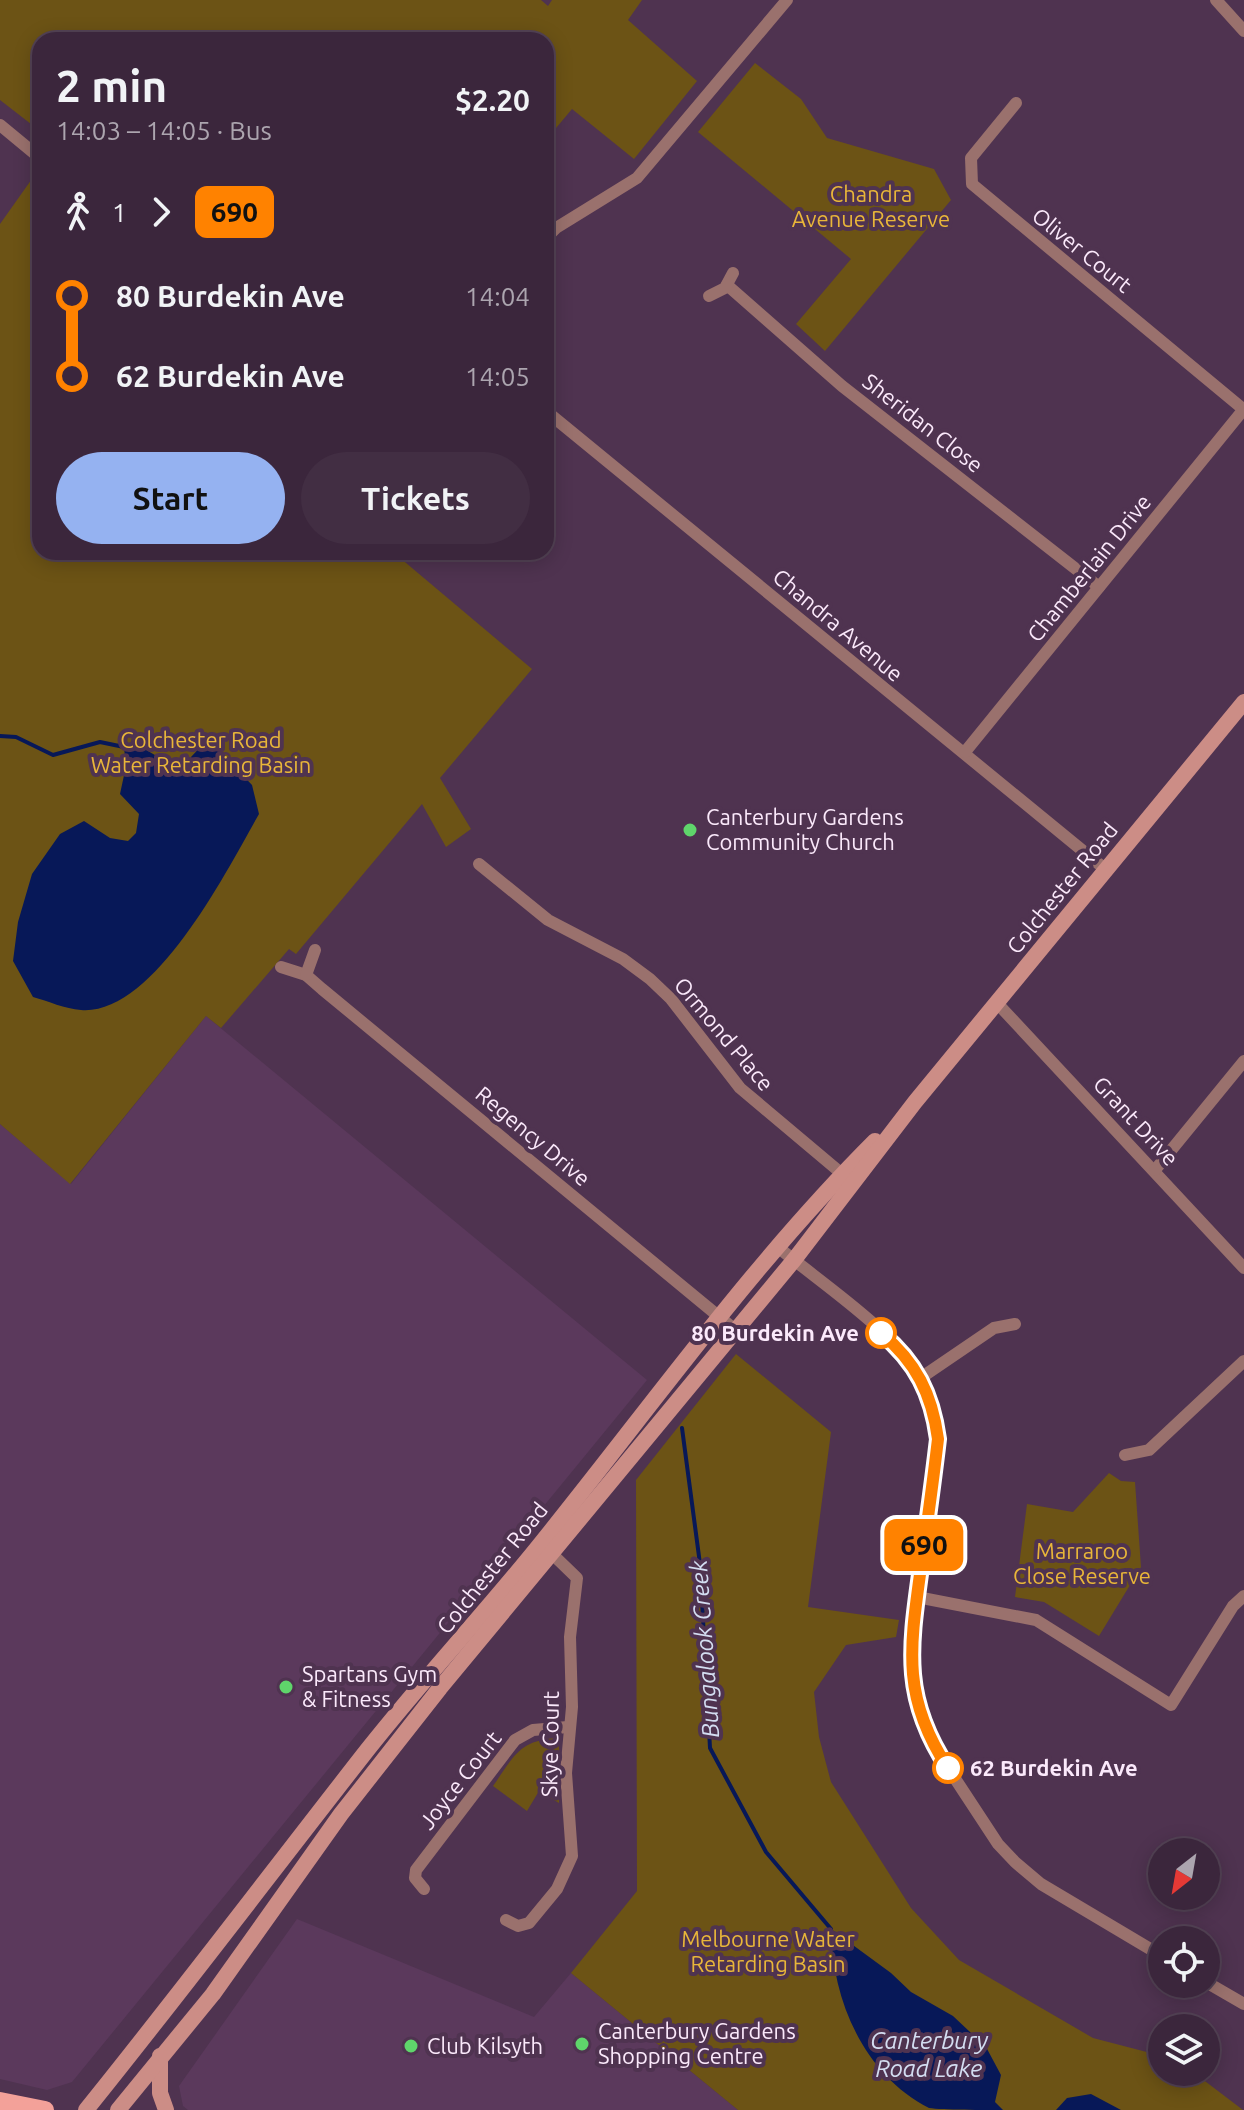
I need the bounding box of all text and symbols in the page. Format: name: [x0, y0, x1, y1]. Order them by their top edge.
text: 2 min: [56, 61, 167, 110]
text: $2.20: [455, 83, 530, 117]
text: 14:03 – 14:05 · Bus: [56, 116, 272, 145]
park label: Chandra Avenue Reserve: [792, 181, 950, 231]
icon: walk: [56, 190, 100, 234]
icon: forward: [139, 190, 183, 234]
text: 690: [211, 196, 258, 227]
text: 1: [112, 198, 127, 227]
street label: Oliver Court: [1028, 202, 1137, 297]
text: 80 Burdekin Ave: [116, 279, 345, 313]
text: 14:04: [465, 282, 530, 311]
text: 62 Burdekin Ave: [116, 359, 345, 393]
text: 14:05: [465, 362, 530, 391]
street label: Sheridan Close: [858, 368, 988, 477]
button: Start: [56, 452, 285, 544]
button: Tickets: [301, 452, 530, 544]
street label: Chamberlain Drive: [1022, 489, 1156, 646]
street label: Chandra Avenue: [768, 563, 908, 686]
park label: Colchester Road Water Retarding Basin: [91, 727, 311, 777]
place label: Canterbury Gardens Community Church: [706, 804, 904, 854]
street label: Colchester Road: [1001, 817, 1122, 958]
marker: Canterbury Gardens Community Church: [681, 821, 699, 839]
street label: Ormond Place: [670, 972, 779, 1095]
street label: Grant Drive: [1089, 1071, 1184, 1170]
street label: Regency Drive: [471, 1081, 595, 1191]
marker: 80 Burdekin Ave: [866, 1318, 896, 1348]
place label: 80 Burdekin Ave: [691, 1320, 859, 1345]
street label: Colchester Road: [431, 1497, 552, 1638]
line badge: 690: [878, 1519, 970, 1571]
text: 690: [900, 1529, 948, 1560]
park label: Marraroo Close Reserve: [1013, 1538, 1151, 1588]
water label: Bungalook Creek: [685, 1559, 724, 1739]
place label: Spartans Gym & Fitness: [302, 1661, 437, 1711]
marker: Spartans Gym & Fitness: [277, 1678, 295, 1696]
street label: Skye Court: [536, 1690, 563, 1797]
street label: Joyce Court: [414, 1725, 506, 1834]
marker: 62 Burdekin Ave: [933, 1753, 963, 1783]
place label: 62 Burdekin Ave: [970, 1755, 1138, 1780]
north arrow: [1148, 1838, 1220, 1910]
map controls: [1148, 1838, 1220, 2086]
park label: Melbourne Water Retarding Basin: [681, 1926, 856, 1976]
button: locate: [1148, 1926, 1220, 1998]
button: layers: [1148, 2014, 1220, 2086]
place label: Canterbury Gardens Shopping Centre: [598, 2018, 796, 2068]
water label: Canterbury Road Lake: [870, 2027, 989, 2082]
place label: Club Kilsyth: [427, 2033, 543, 2058]
marker: Canterbury Gardens Shopping Centre: [573, 2035, 591, 2053]
marker: Club Kilsyth: [402, 2037, 420, 2055]

